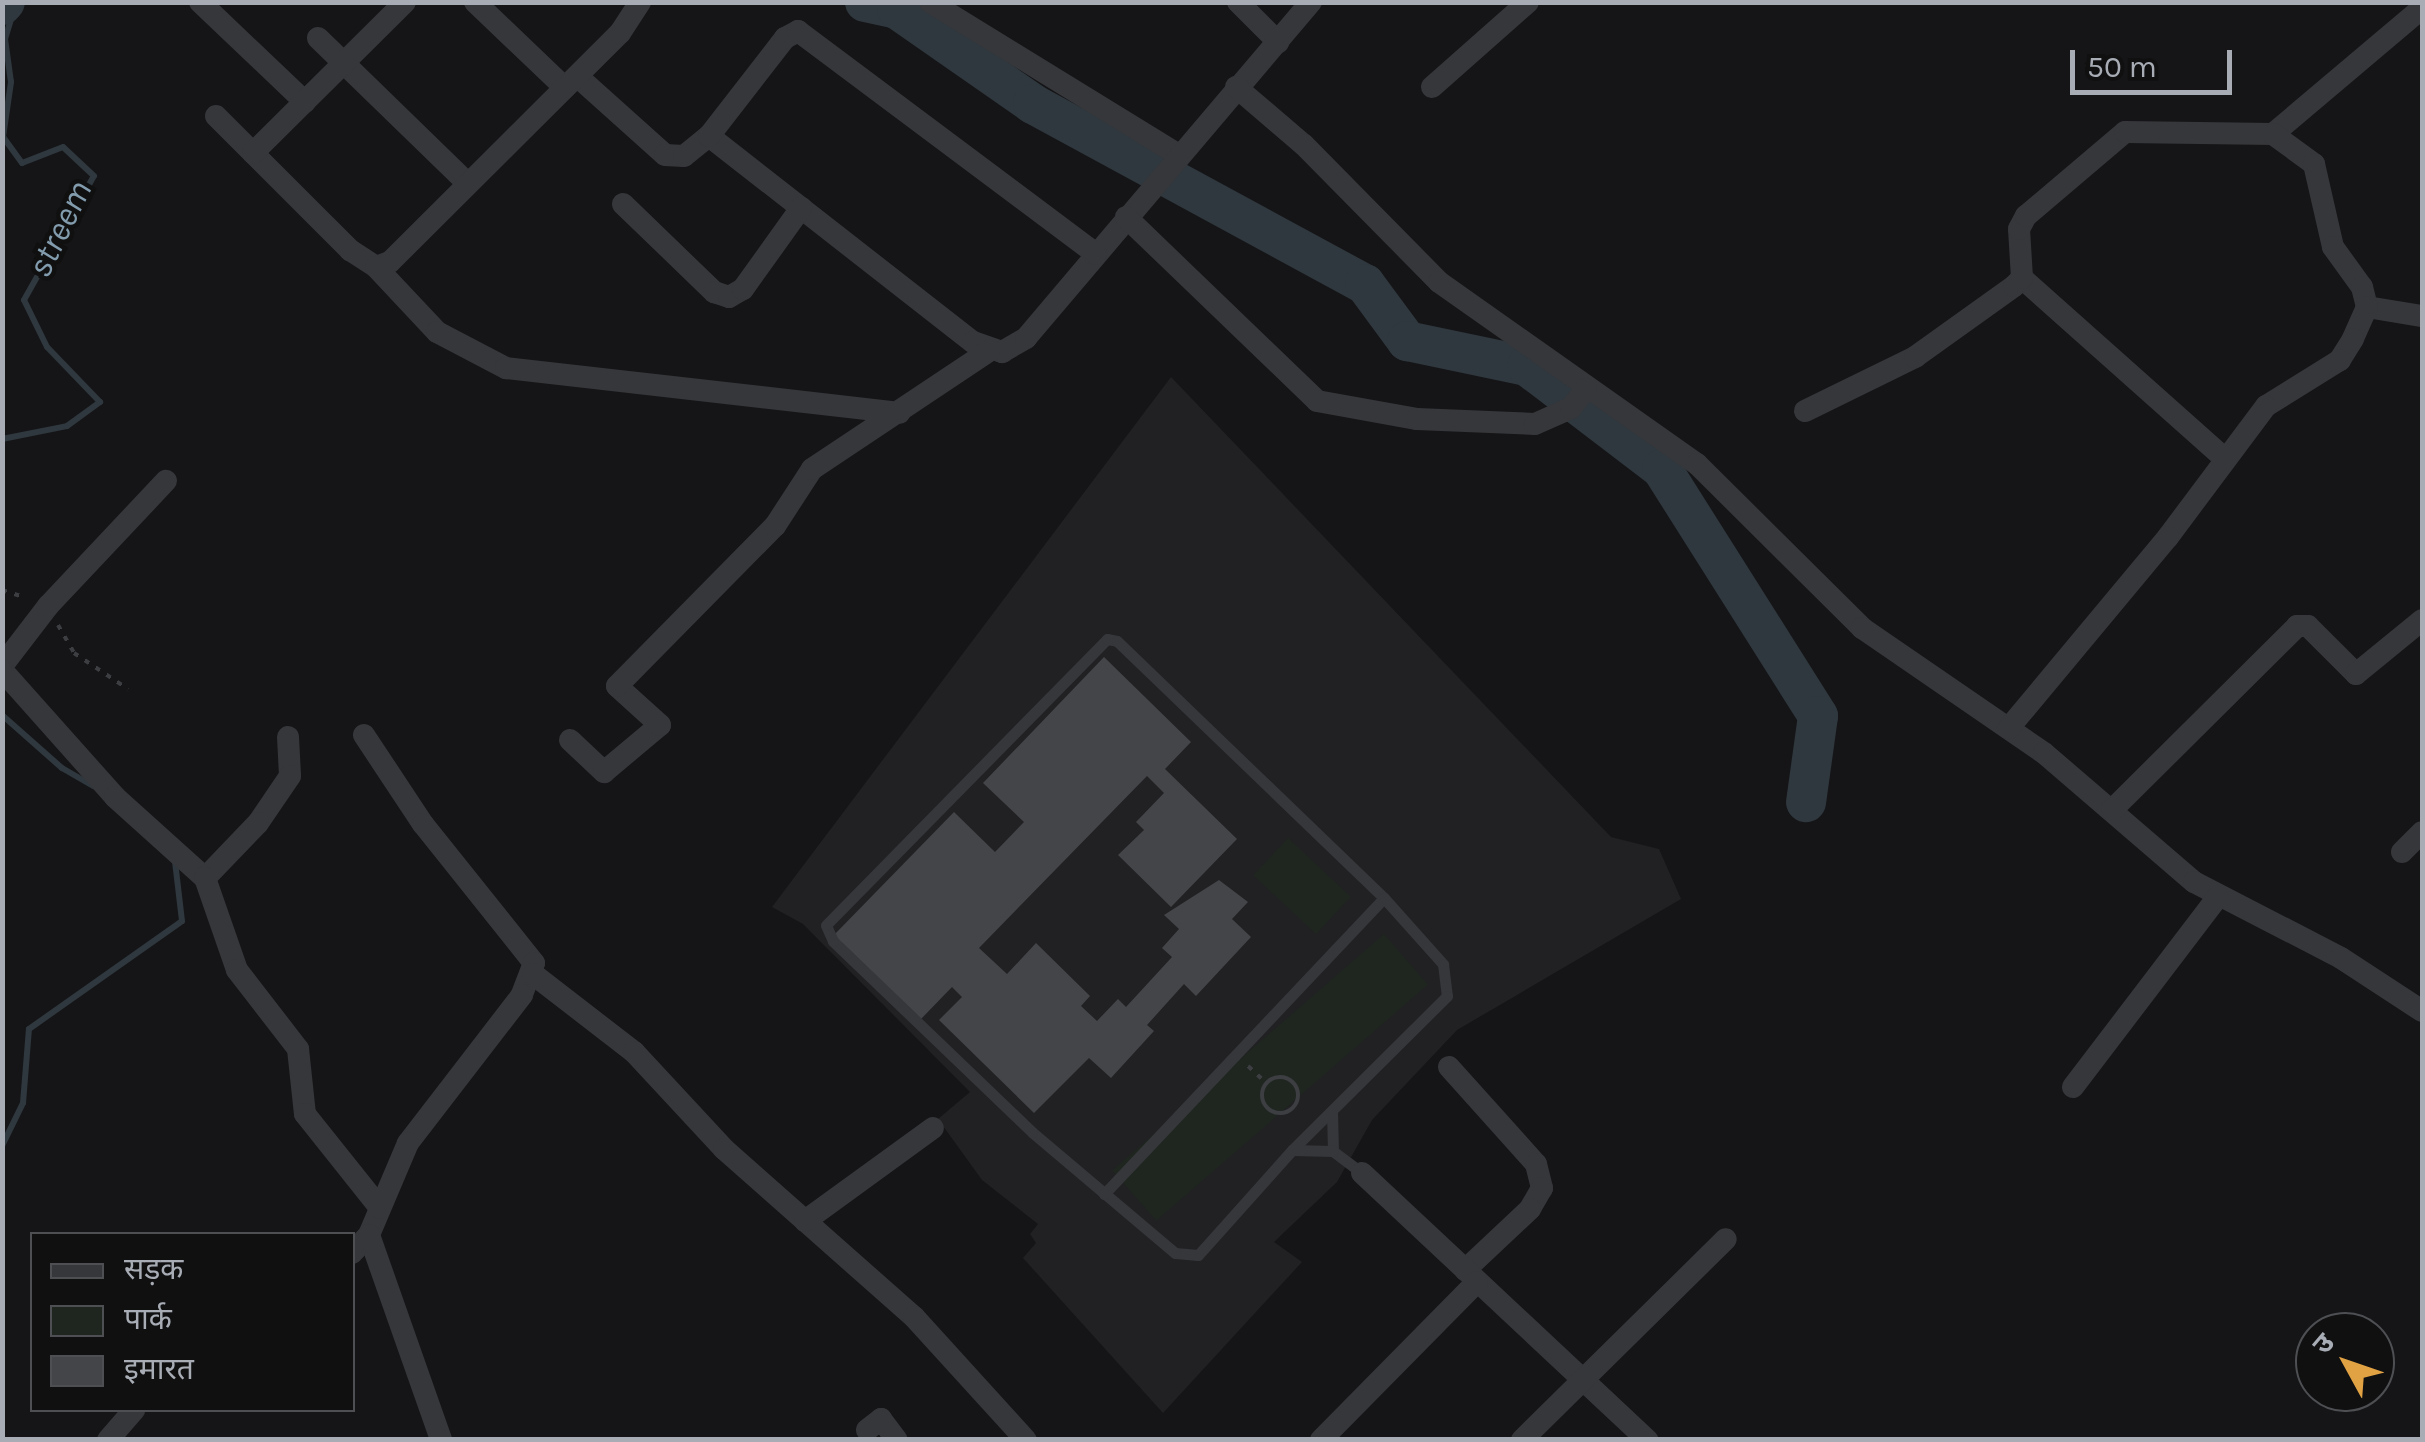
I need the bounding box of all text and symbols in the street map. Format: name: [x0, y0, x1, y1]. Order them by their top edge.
scale bar: [2075, 30, 2238, 92]
text: 50 m: [2087, 49, 2157, 85]
water label: streem: [19, 174, 101, 284]
legend: [30, 1232, 355, 1412]
text: सड़क: [124, 1251, 183, 1287]
text: पार्क: [124, 1301, 172, 1337]
north arrow: [2295, 1312, 2395, 1412]
text: उ: [2305, 1327, 2341, 1361]
text: इमारत: [124, 1351, 194, 1387]

